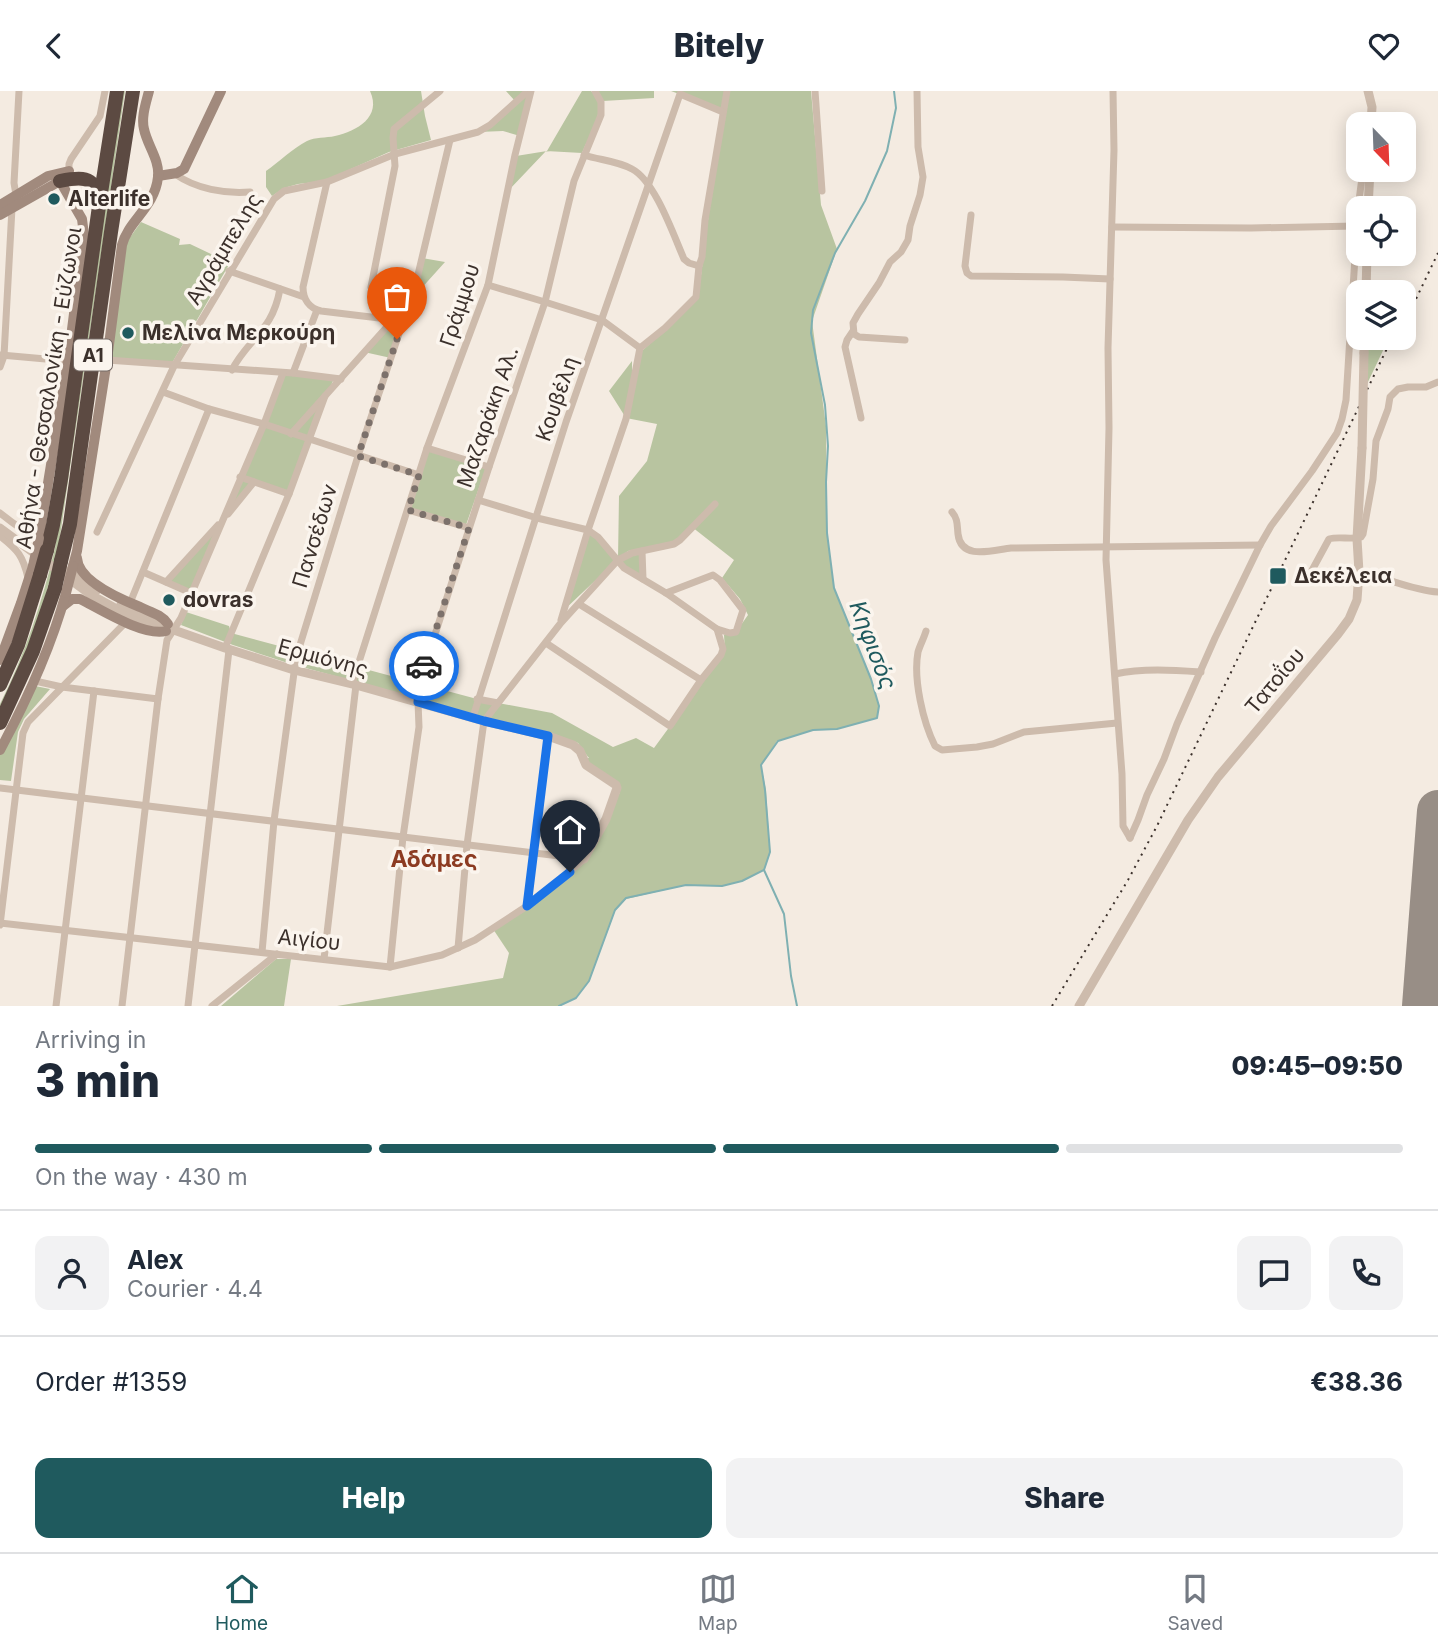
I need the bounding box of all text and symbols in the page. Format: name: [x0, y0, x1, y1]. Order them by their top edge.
text: Bitely: [674, 26, 764, 65]
icon: back: [35, 27, 73, 65]
icon: heart: [1365, 27, 1403, 65]
north arrow: [1346, 112, 1416, 182]
map controls: [1346, 112, 1416, 350]
place label: Alterlife: [68, 186, 150, 211]
street label: Αγράμπελης: [180, 188, 267, 309]
marker: Alterlife: [46, 191, 62, 207]
button: locate: [1346, 196, 1416, 266]
street label: Αθήνα - Θεσσαλονίκη - Εύζωνοι: [11, 225, 86, 551]
street label: Γράμμου: [434, 260, 485, 350]
pin: [367, 267, 427, 339]
icon: bag: [378, 278, 416, 316]
button: layers: [1346, 280, 1416, 350]
place label: Μελίνα Μερκούρη: [142, 320, 335, 345]
marker: Μελίνα Μερκούρη: [120, 325, 136, 341]
road number: Α1: [74, 339, 112, 371]
street label: Μαζαράκη Αλ.: [452, 343, 523, 491]
street label: Κουβέλη: [530, 353, 583, 444]
street label: Πανσέδων: [287, 481, 342, 591]
place label: Δεκέλεια: [1294, 563, 1392, 588]
marker: Δεκέλεια: [1268, 566, 1288, 586]
place label: dovras: [183, 587, 254, 612]
marker: dovras: [161, 592, 177, 608]
water label: Κηφισός: [843, 597, 903, 693]
courier: [389, 631, 459, 701]
street label: Ερμιόνης: [275, 633, 371, 682]
street label: Τατοΐου: [1240, 643, 1309, 719]
icon: car: [405, 647, 443, 685]
pin: [540, 800, 600, 872]
icon: home: [551, 811, 589, 849]
district label: Αδάμες: [391, 845, 477, 873]
street label: Αιγίου: [276, 924, 342, 955]
text: Arriving in: [35, 1026, 146, 1054]
text: 09:45–09:50: [1231, 1050, 1403, 1081]
text: 3 min: [35, 1052, 160, 1108]
text: On the way · 430 m: [35, 1163, 248, 1191]
button: person: [35, 1236, 109, 1310]
button: chat: [1237, 1236, 1311, 1310]
button: phone: [1329, 1236, 1403, 1310]
text: Alex: [127, 1244, 184, 1275]
text: Courier · 4.4: [127, 1275, 263, 1303]
text: Order #1359: [35, 1366, 187, 1397]
text: €38.36: [1310, 1366, 1403, 1397]
button: Help: [35, 1458, 712, 1538]
button: Share: [726, 1458, 1403, 1538]
tab: Home: [215, 1570, 268, 1635]
tab: Map: [698, 1570, 738, 1635]
tab: Saved: [1167, 1570, 1223, 1635]

